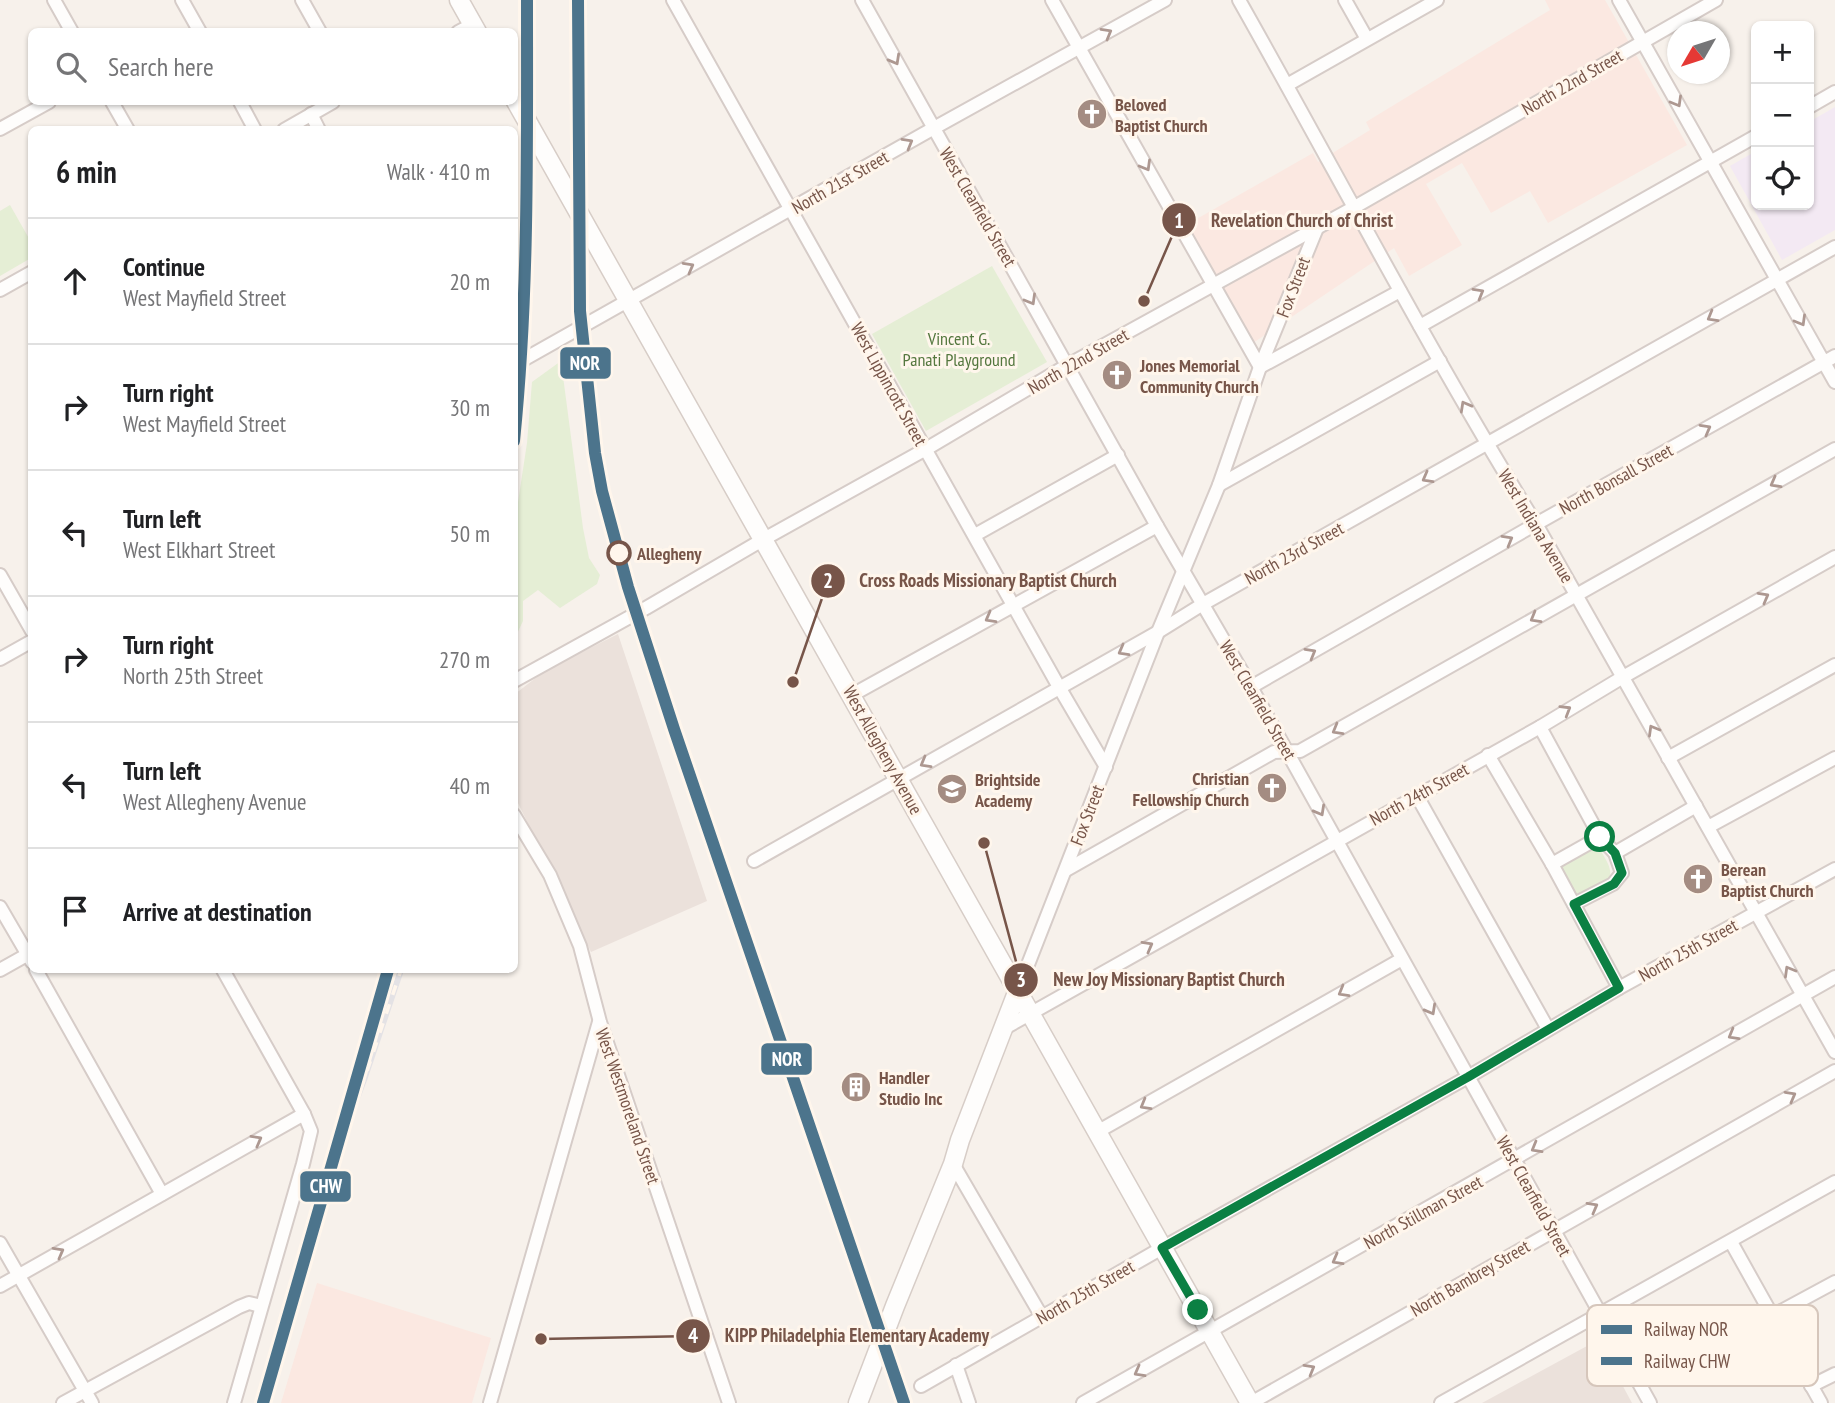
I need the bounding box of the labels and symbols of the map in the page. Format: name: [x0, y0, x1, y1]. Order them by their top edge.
north arrow: [1667, 21, 1730, 84]
one-way arrow: [1100, 28, 1112, 41]
street label: North 22nd Street: [1518, 44, 1626, 120]
one-way arrow: [887, 52, 900, 65]
place label: Beloved Baptist Church: [1115, 93, 1208, 137]
one-way arrow: [1669, 95, 1682, 107]
church icon: Beloved Baptist Church: [1075, 97, 1109, 131]
one-way arrow: [901, 138, 913, 151]
street label: West Clearfield Street: [935, 143, 1022, 271]
street label: North 21st Street: [788, 145, 892, 219]
one-way arrow: [1138, 159, 1151, 171]
callout: Revelation Church of Christ: [1162, 200, 1407, 240]
text: 1: [1174, 207, 1184, 234]
text: Revelation Church of Christ: [1211, 208, 1393, 232]
street label: Fox Street: [1271, 253, 1315, 320]
one-way arrow: [681, 262, 694, 275]
one-way arrow: [1472, 288, 1485, 301]
one-way arrow: [1023, 293, 1036, 306]
one-way arrow: [1706, 309, 1719, 322]
one-way arrow: [1793, 314, 1806, 327]
street label: West Lippincott Street: [846, 318, 932, 450]
street label: North 22nd Street: [1024, 323, 1132, 399]
park label: Vincent G. Panati Playground: [903, 327, 1015, 371]
line badge: NOR: [559, 346, 612, 380]
text: NOR: [570, 351, 601, 375]
place label: Jones Memorial Community Church: [1139, 354, 1259, 398]
church icon: Jones Memorial Community Church: [1100, 358, 1134, 392]
one-way arrow: [1460, 401, 1473, 414]
one-way arrow: [1699, 424, 1712, 437]
street label: North Bonsall Street: [1555, 438, 1677, 520]
street label: West Indiana Avenue: [1493, 465, 1579, 587]
one-way arrow: [1422, 470, 1435, 483]
one-way arrow: [1770, 475, 1783, 488]
street label: North 23rd Street: [1241, 516, 1348, 590]
one-way arrow: [1501, 535, 1513, 548]
marker: Allegheny: [607, 541, 631, 565]
place label: Allegheny: [636, 542, 702, 565]
callout: Cross Roads Missionary Baptist Church: [810, 561, 1131, 601]
text: 2: [823, 567, 833, 594]
text: Cross Roads Missionary Baptist Church: [859, 568, 1117, 592]
one-way arrow: [1756, 592, 1769, 605]
one-way arrow: [984, 610, 997, 623]
one-way arrow: [1529, 610, 1542, 623]
street label: West Clearfield Street: [1215, 636, 1302, 764]
one-way arrow: [1118, 643, 1130, 656]
one-way arrow: [1303, 648, 1316, 661]
street label: West Allegheny Avenue: [838, 682, 928, 818]
one-way arrow: [1559, 706, 1572, 719]
one-way arrow: [1331, 722, 1344, 735]
one-way arrow: [1648, 725, 1661, 738]
one-way arrow: [920, 755, 933, 768]
street label: North 24th Street: [1365, 757, 1473, 831]
place label: Christian Fellowship Church: [1132, 767, 1249, 811]
place label: Brightside Academy: [974, 768, 1041, 812]
church icon: Christian Fellowship Church: [1255, 771, 1289, 805]
school or university icon: Brightside Academy: [935, 772, 969, 806]
street label: Fox Street: [1065, 781, 1109, 848]
one-way arrow: [1312, 804, 1325, 817]
route start: [1584, 821, 1615, 852]
place label: Berean Baptist Church: [1721, 858, 1814, 902]
church icon: Berean Baptist Church: [1681, 862, 1715, 896]
street label: North 25th Street: [1634, 913, 1742, 987]
one-way arrow: [1140, 941, 1153, 954]
callout: New Joy Missionary Baptist Church: [1003, 960, 1299, 1000]
one-way arrow: [1784, 965, 1797, 978]
text: 3: [1016, 966, 1026, 993]
text: New Joy Missionary Baptist Church: [1053, 967, 1285, 991]
one-way arrow: [1338, 984, 1350, 997]
one-way arrow: [1423, 1003, 1436, 1015]
street label: West Westmoreland Street: [591, 1025, 665, 1187]
one-way arrow: [1728, 1027, 1741, 1040]
line badge: NOR: [760, 1042, 813, 1076]
text: NOR: [772, 1047, 803, 1071]
place label: Handler Studio Inc: [879, 1066, 943, 1110]
building icon: Handler Studio Inc: [839, 1070, 873, 1104]
one-way arrow: [1784, 1091, 1797, 1104]
one-way arrow: [1140, 1097, 1152, 1110]
street label: West Clearfield Street: [1491, 1132, 1577, 1260]
one-way arrow: [250, 1135, 263, 1148]
one-way arrow: [1530, 1140, 1543, 1153]
line badge: CHW: [299, 1170, 352, 1203]
street label: North Stillman Street: [1360, 1170, 1486, 1254]
text: CHW: [310, 1174, 343, 1198]
one-way arrow: [1586, 1202, 1598, 1215]
street label: North Bambrey Street: [1406, 1234, 1534, 1321]
one-way arrow: [52, 1247, 65, 1260]
one-way arrow: [1332, 1252, 1345, 1265]
street label: North 25th Street: [1032, 1255, 1138, 1329]
route end: [1182, 1294, 1213, 1325]
legend: [1587, 1305, 1818, 1386]
callout: KIPP Philadelphia Elementary Academy: [675, 1316, 1004, 1356]
text: Railway NOR: [1644, 1317, 1728, 1341]
text: 4: [688, 1322, 698, 1349]
text: KIPP Philadelphia Elementary Academy: [725, 1323, 990, 1347]
text: Railway CHW: [1644, 1349, 1731, 1373]
one-way arrow: [1134, 1364, 1146, 1377]
one-way arrow: [1303, 1364, 1316, 1377]

